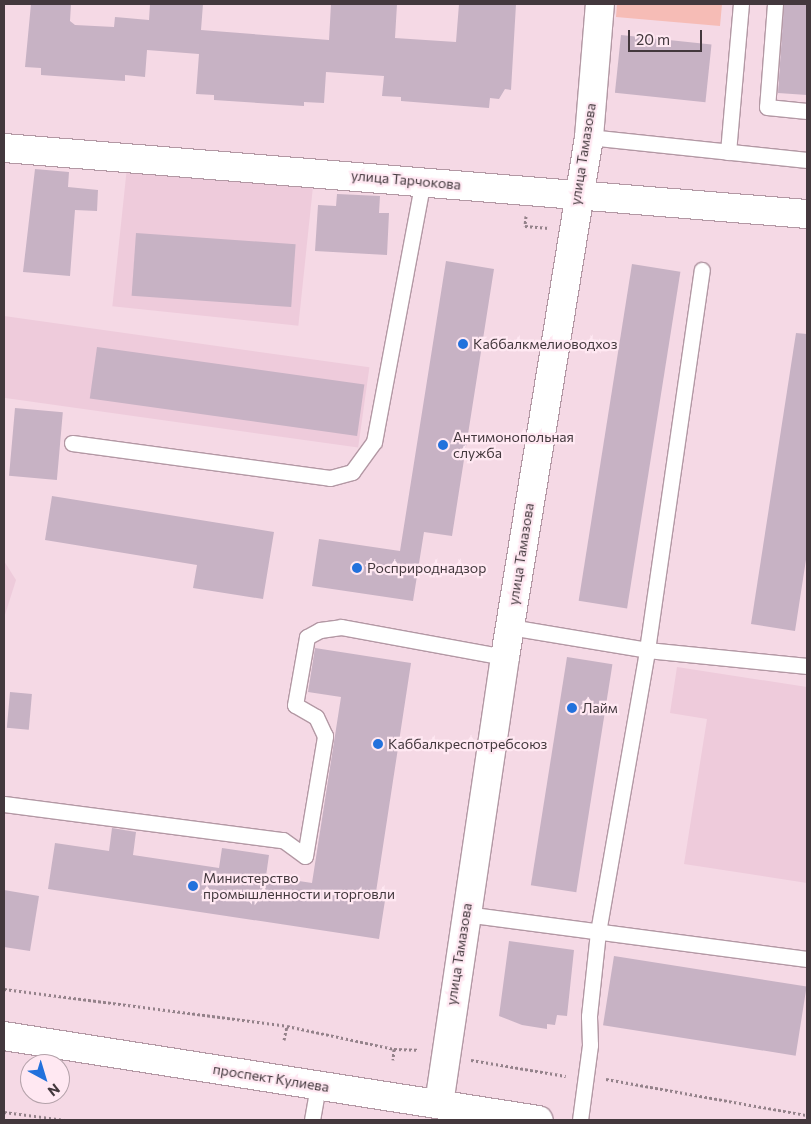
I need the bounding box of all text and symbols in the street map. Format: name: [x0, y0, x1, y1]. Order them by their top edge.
scale bar: [631, 20, 705, 52]
text: 20 m: [636, 30, 670, 48]
street label: улица Тамазова: [567, 102, 599, 206]
street label: улица Тарчокова: [350, 167, 462, 193]
place label: Каббалкмелиоводхоз: [473, 336, 617, 352]
marker: Каббалкмелиоводхоз: [457, 338, 469, 350]
place label: Антимонопольная служба: [453, 429, 574, 462]
marker: Антимонопольная служба: [437, 439, 449, 451]
street label: улица Тамазова: [505, 502, 537, 606]
place label: Росприроднадзор: [367, 560, 486, 576]
marker: Росприроднадзор: [351, 562, 363, 574]
place label: Лайм: [582, 700, 618, 716]
marker: Лайм: [566, 702, 578, 714]
place label: Каббалкреспотребсоюз: [388, 736, 547, 752]
marker: Каббалкреспотребсоюз: [372, 738, 384, 750]
place label: Министерство промышленности и торговли: [203, 870, 395, 902]
marker: Министерство промышленности и торговли: [187, 880, 199, 892]
street label: улица Тамазова: [443, 902, 475, 1006]
north arrow: [20, 1054, 70, 1104]
street label: проспект Кулиева: [212, 1061, 330, 1095]
text: N: [45, 1080, 64, 1100]

